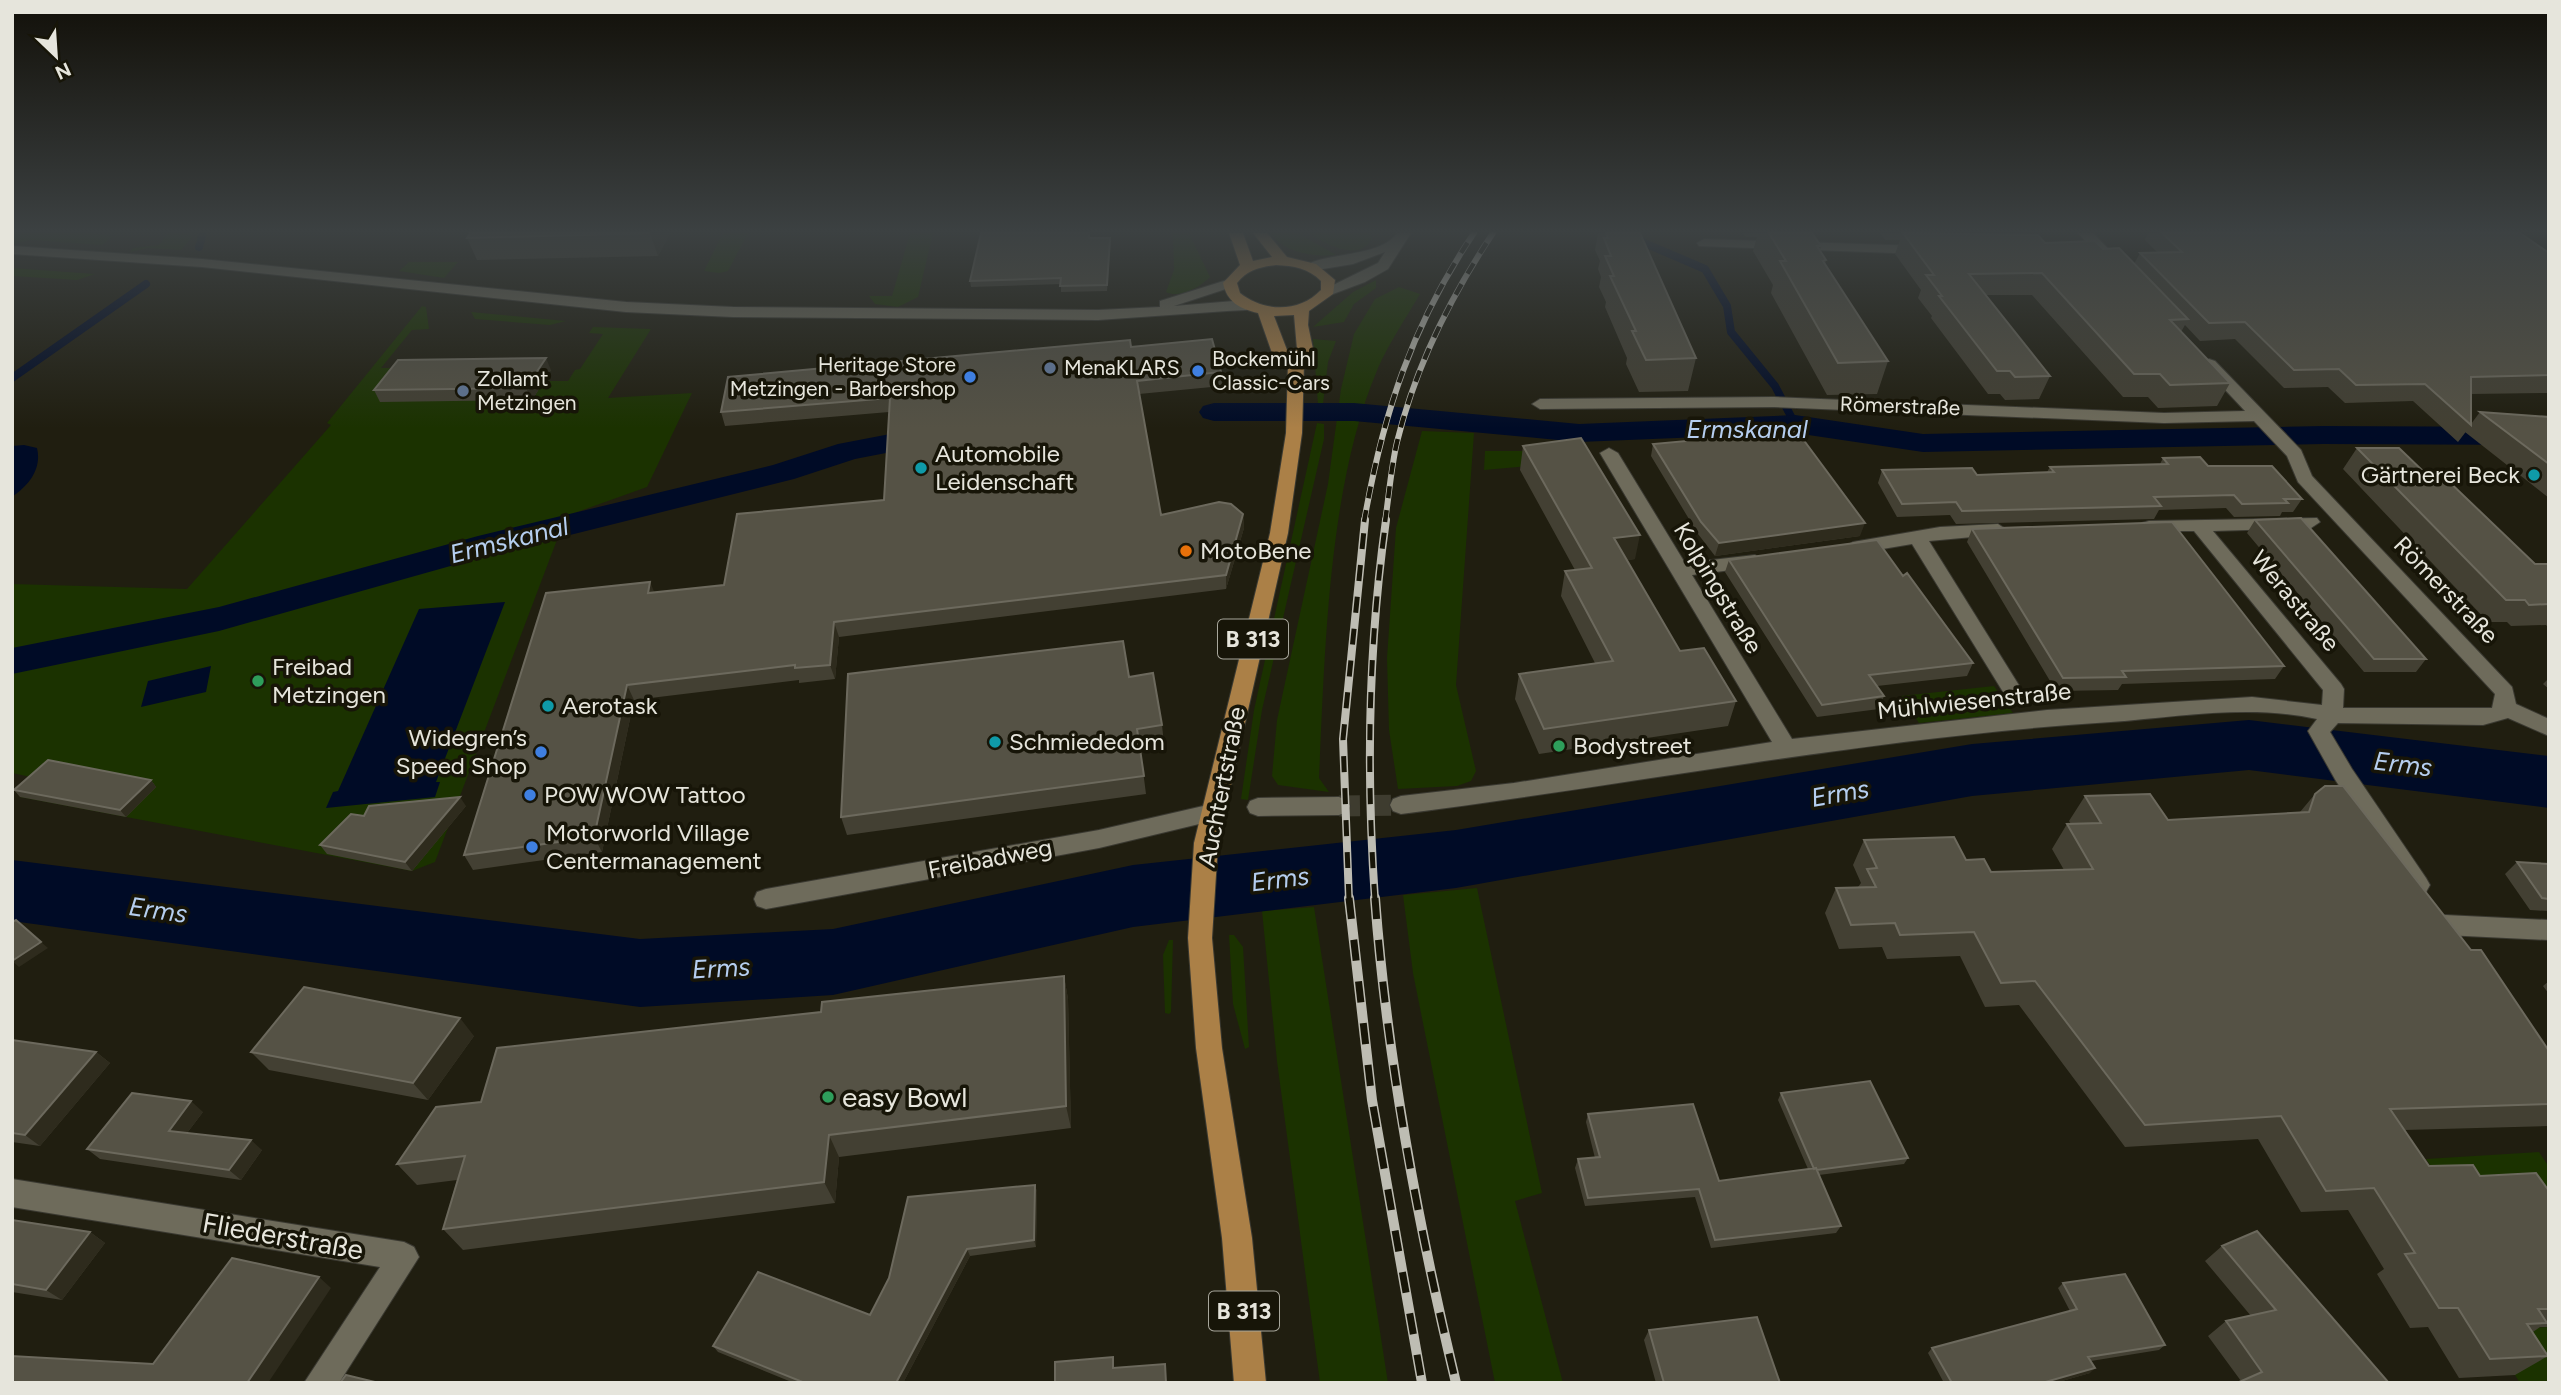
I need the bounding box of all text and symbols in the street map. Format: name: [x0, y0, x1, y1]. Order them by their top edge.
north arrow: [21, 21, 91, 91]
text: N: [51, 57, 74, 84]
place label: Bockemühl Classic-Cars: [1212, 346, 1330, 395]
place label: Heritage Store Metzingen - Barbershop: [730, 352, 956, 401]
place label: MenaKLARS: [1064, 355, 1180, 380]
marker: MenaKLARS: [1042, 360, 1058, 376]
marker: Bockemühl Classic-Cars: [1190, 363, 1206, 379]
place label: Zollamt Metzingen: [477, 366, 577, 415]
marker: Heritage Store Metzingen - Barbershop: [962, 369, 978, 385]
marker: Zollamt Metzingen: [455, 383, 471, 399]
street label: Römerstraße: [1839, 391, 1961, 420]
water label: Ermskanal: [1686, 413, 1808, 445]
place label: Automobile Leidenschaft: [935, 439, 1074, 496]
marker: Automobile Leidenschaft: [913, 460, 929, 476]
place label: Gärtnerei Beck: [2361, 460, 2520, 489]
marker: Gärtnerei Beck: [2526, 467, 2542, 483]
water label: Ermskanal: [446, 510, 572, 570]
street label: Kolpingstraße: [1668, 517, 1769, 659]
street label: Römerstraße: [2388, 530, 2505, 649]
place label: MotoBene: [1200, 536, 1311, 565]
marker: MotoBene: [1178, 543, 1194, 559]
street label: Werastraße: [2245, 544, 2346, 657]
road number: B 313: [1218, 620, 1288, 659]
place label: Freibad Metzingen: [272, 652, 386, 709]
marker: Freibad Metzingen: [250, 673, 266, 689]
street label: Mühlwiesenstraße: [1876, 676, 2072, 725]
place label: Aerotask: [562, 691, 658, 720]
marker: Aerotask: [540, 698, 556, 714]
street label: Auchtertstraße: [1192, 704, 1251, 869]
place label: Widegren’s Speed Shop: [396, 723, 527, 780]
place label: Schmiededom: [1009, 727, 1165, 756]
place label: Bodystreet: [1573, 731, 1692, 760]
marker: Schmiededom: [987, 734, 1003, 750]
marker: Bodystreet: [1551, 738, 1567, 754]
marker: Widegren’s Speed Shop: [533, 744, 549, 760]
water label: Erms: [2372, 745, 2434, 783]
water label: Erms: [1808, 772, 1872, 814]
place label: POW WOW Tattoo: [544, 780, 746, 809]
marker: POW WOW Tattoo: [522, 787, 538, 803]
place label: Motorworld Village Centermanagement: [546, 818, 762, 875]
street label: Freibadweg: [925, 832, 1054, 885]
marker: Motorworld Village Centermanagement: [524, 839, 540, 855]
water label: Erms: [1249, 860, 1311, 898]
water label: Erms: [127, 890, 189, 930]
water label: Erms: [691, 950, 751, 986]
place label: easy Bowl: [842, 1080, 967, 1114]
marker: easy Bowl: [820, 1089, 836, 1105]
street label: Fliederstraße: [200, 1205, 366, 1267]
road number: B 313: [1209, 1292, 1279, 1330]

